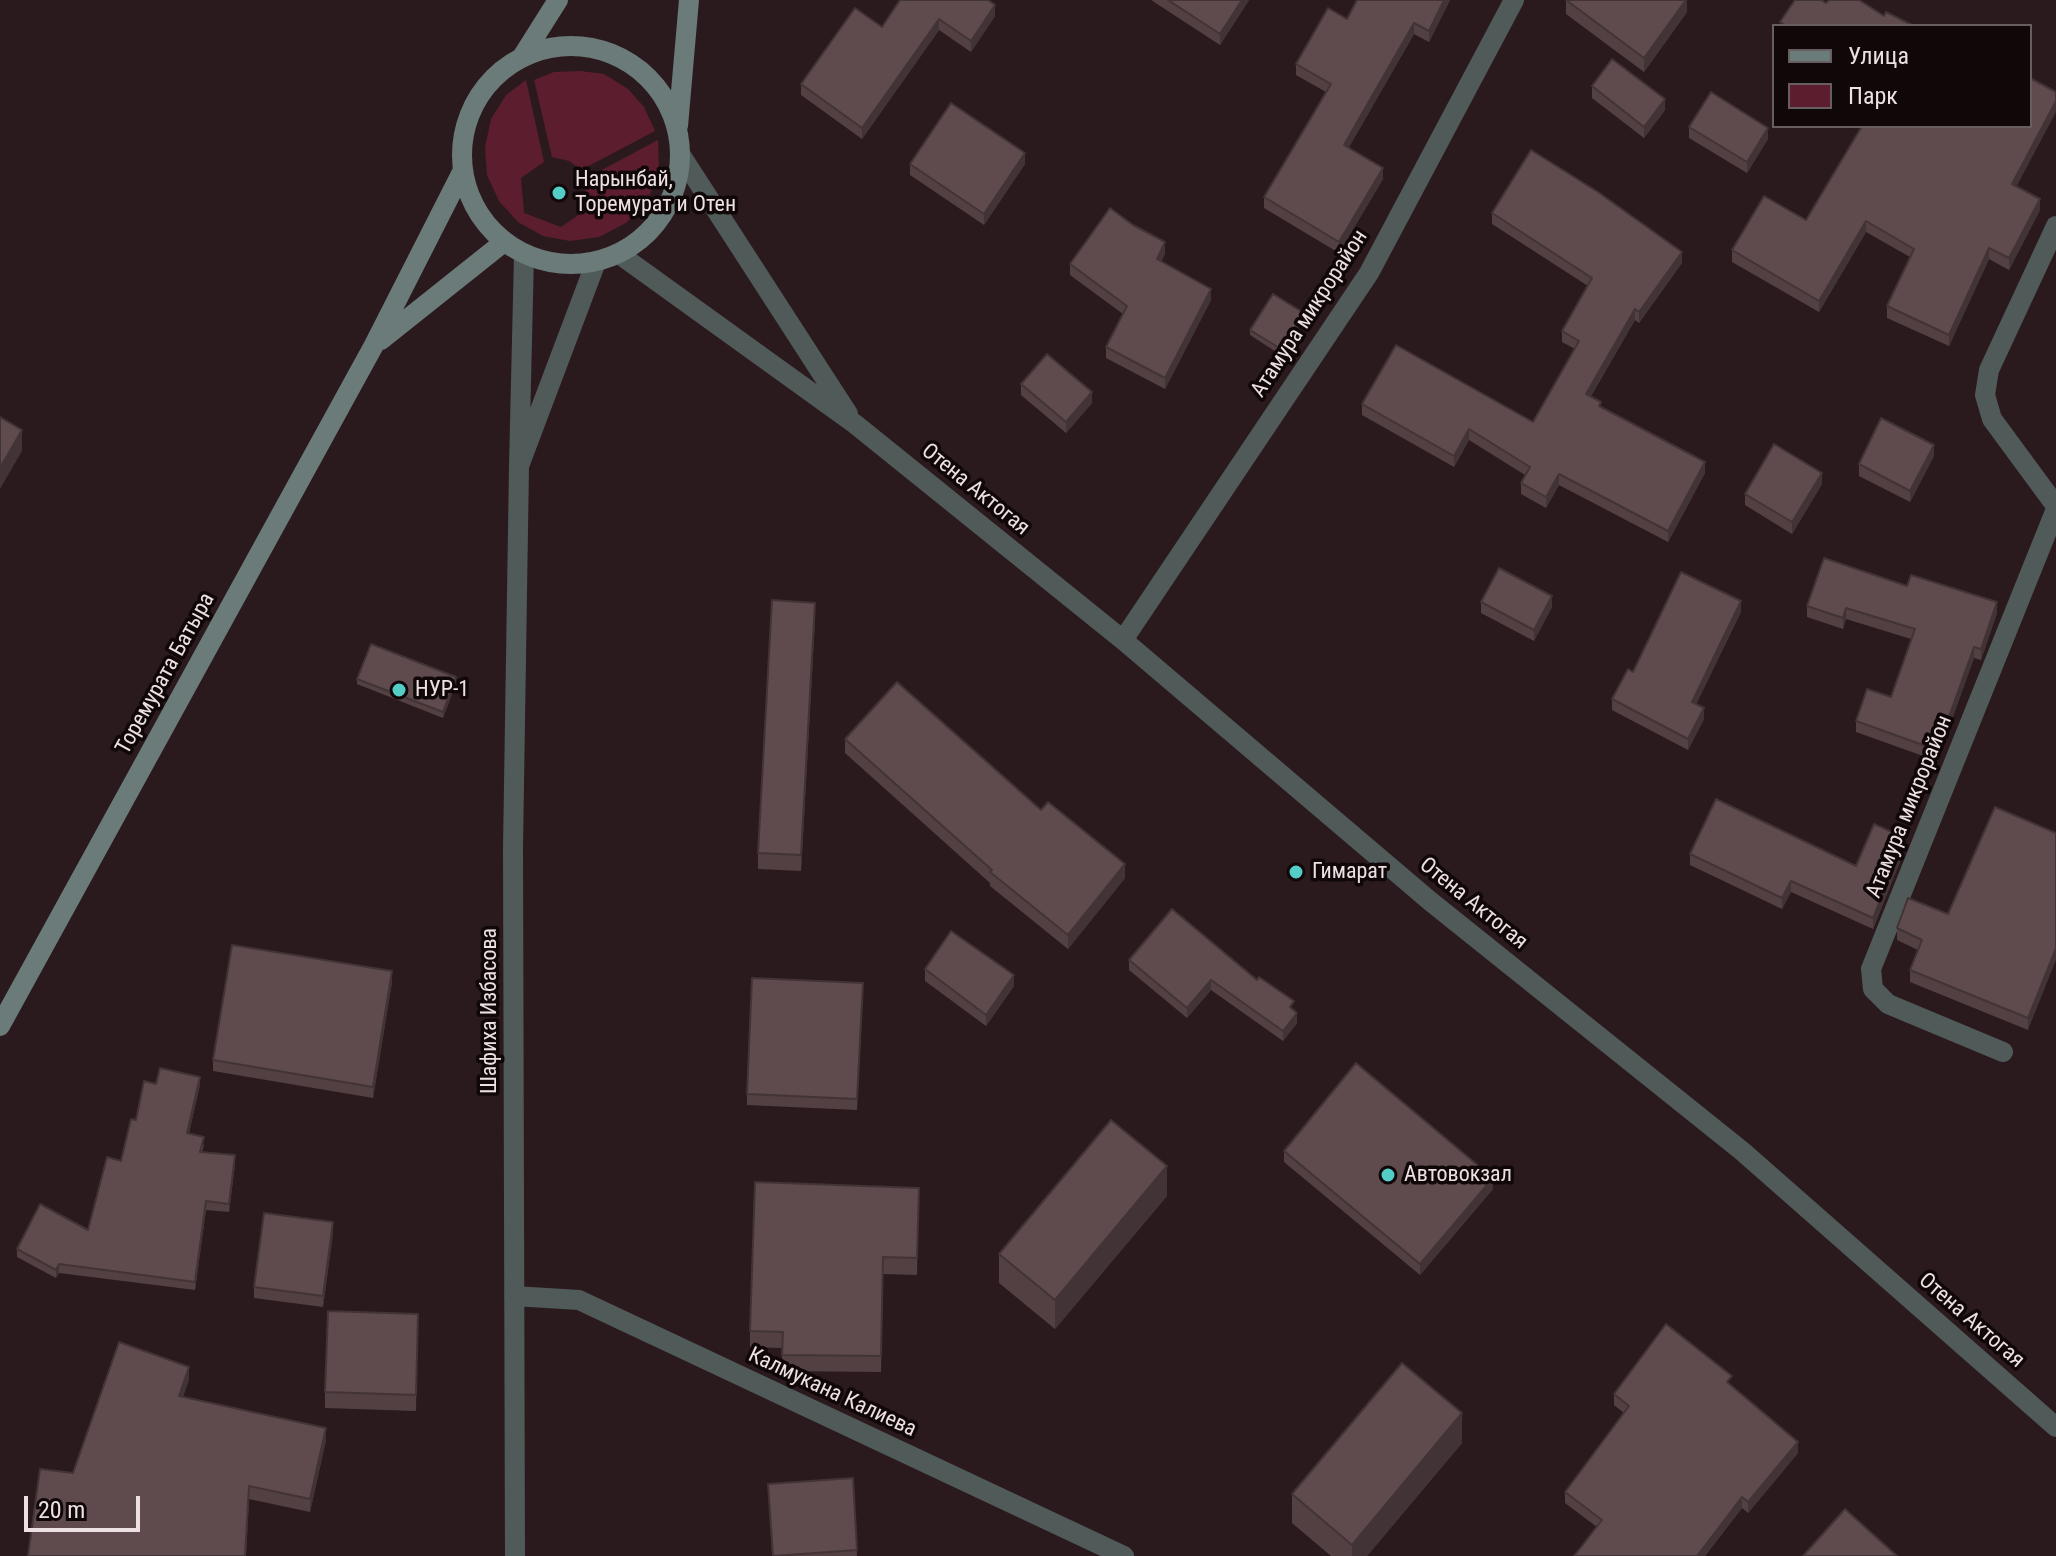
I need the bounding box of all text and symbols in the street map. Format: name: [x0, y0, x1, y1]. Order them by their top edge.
legend: [1772, 24, 2032, 128]
text: Улица: [1848, 42, 1909, 70]
text: Парк: [1848, 82, 1898, 110]
place label: Нарынбай, Торемурат и Отен: [575, 167, 736, 218]
marker: Нарынбай, Торемурат и Отен: [550, 184, 568, 202]
street label: Атамура микрорайон: [1246, 225, 1374, 403]
street label: Отена Актогая: [916, 438, 1034, 542]
street label: Торемурата Батыра: [111, 589, 221, 759]
place label: НУР-1: [415, 677, 469, 703]
marker: НУР-1: [390, 681, 408, 699]
street label: Атамура микрорайон: [1861, 712, 1959, 902]
street label: Отена Актогая: [1414, 852, 1532, 956]
place label: Гимарат: [1312, 859, 1387, 885]
marker: Гимарат: [1287, 863, 1305, 881]
street label: Шафиха Избасова: [477, 928, 503, 1094]
place label: Автовокзал: [1404, 1162, 1512, 1188]
marker: Автовокзал: [1379, 1166, 1397, 1184]
street label: Отена Актогая: [1913, 1268, 2029, 1374]
street label: Калмукана Калиева: [744, 1342, 920, 1444]
scale bar: [28, 1480, 144, 1530]
text: 20 m: [38, 1496, 85, 1524]

